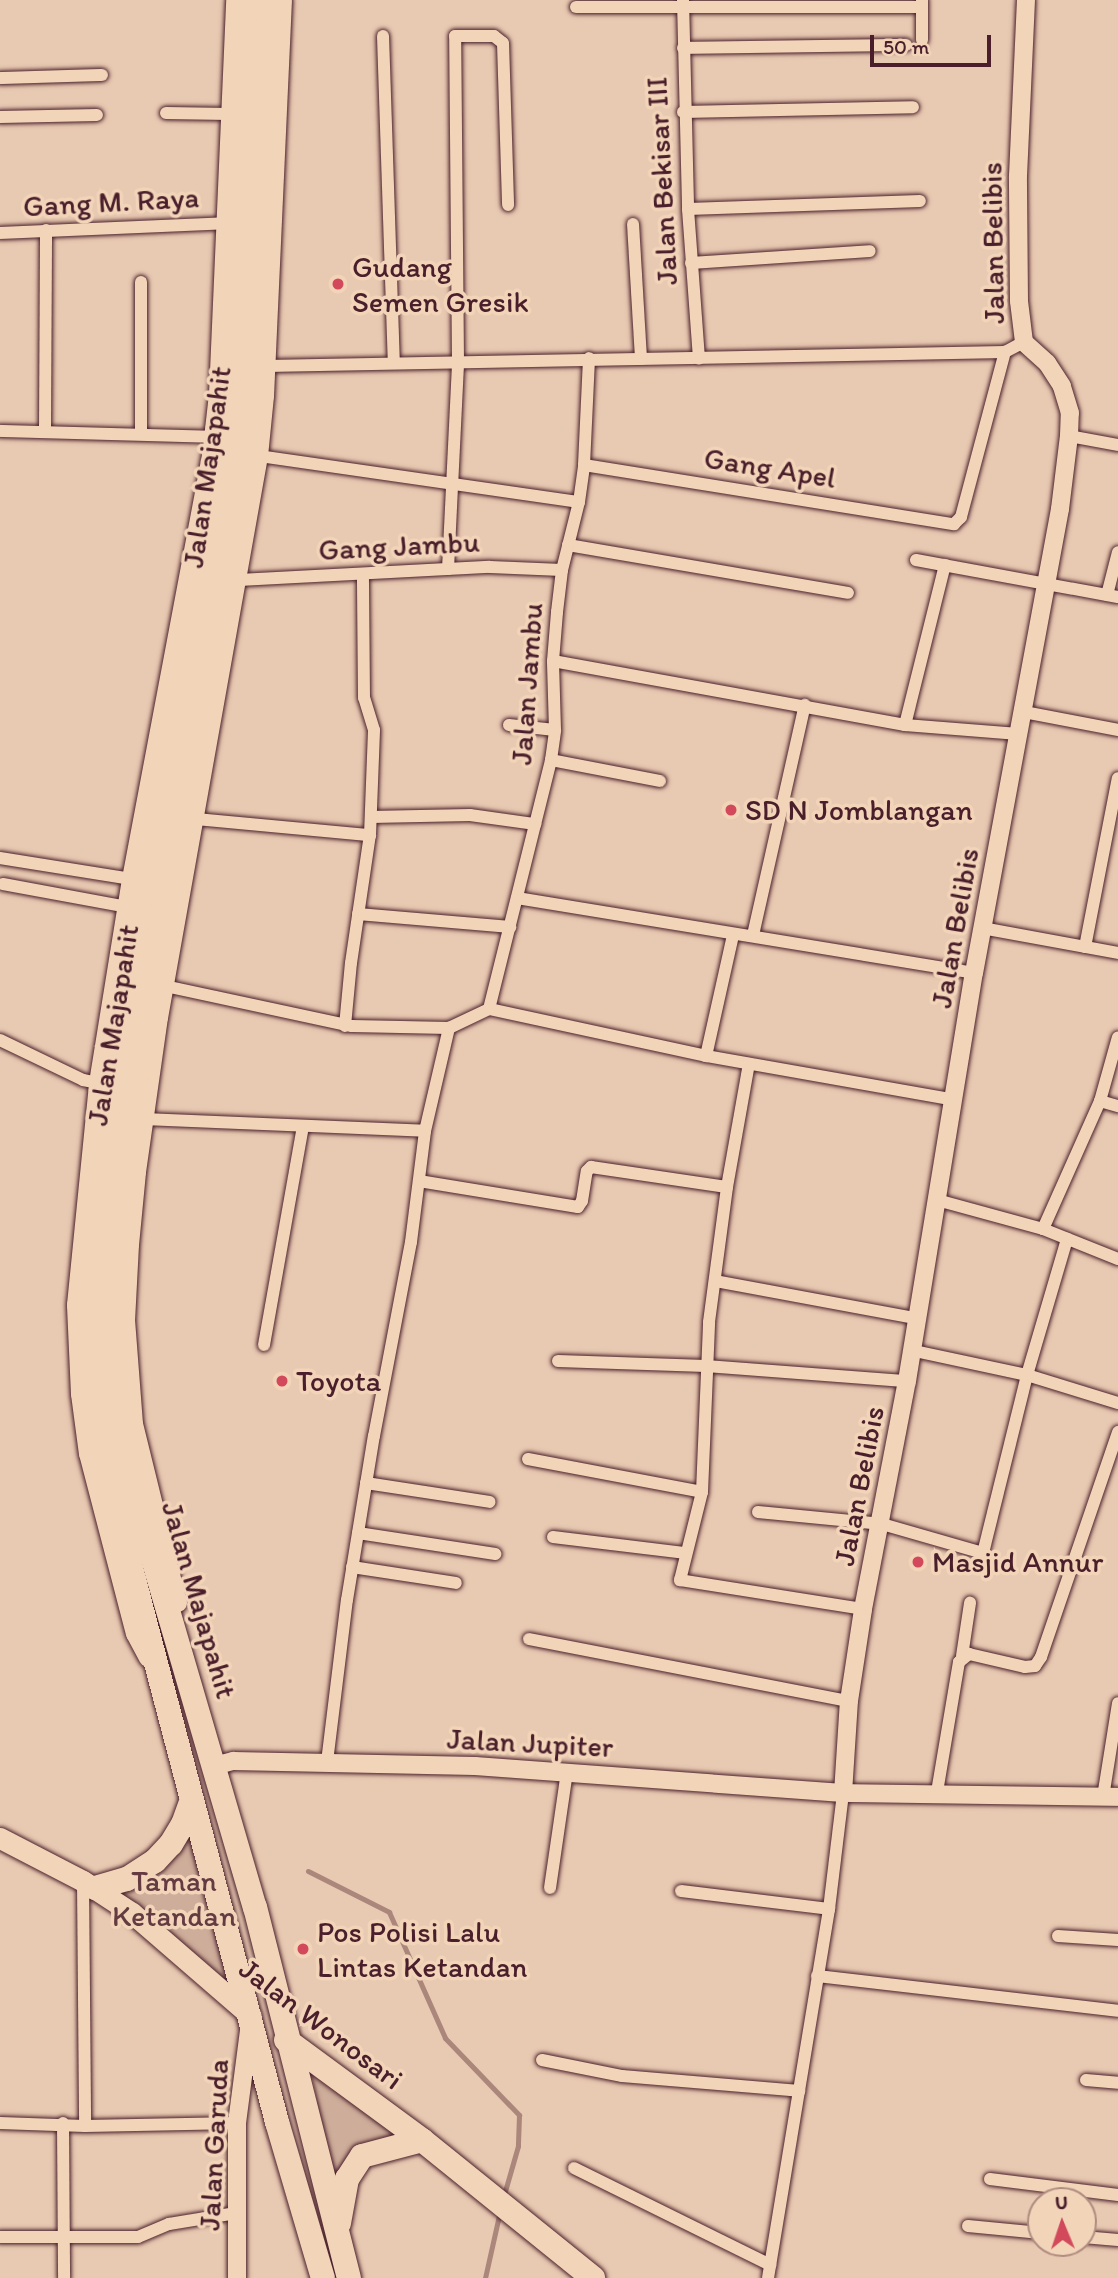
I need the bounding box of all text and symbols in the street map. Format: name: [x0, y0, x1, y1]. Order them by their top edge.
scale bar: [873, 21, 994, 65]
text: 50 m: [883, 34, 929, 59]
street label: Jalan Bekisar III: [639, 75, 685, 287]
street label: Jalan Belibis: [974, 162, 1012, 324]
street label: Gang M. Raya: [23, 179, 199, 225]
place label: Gudang Semen Gresik: [352, 249, 529, 320]
marker: Gudang Semen Gresik: [330, 276, 346, 292]
street label: Jalan Majapahit: [175, 364, 239, 570]
street label: Gang Apel: [701, 440, 839, 496]
street label: Gang Jambu: [317, 524, 481, 568]
street label: Jalan Jambu: [503, 602, 551, 766]
place label: SD N Jomblangan: [745, 792, 973, 828]
marker: SD N Jomblangan: [723, 802, 739, 818]
street label: Jalan Belibis: [923, 845, 987, 1011]
street label: Jalan Majapahit: [79, 922, 147, 1128]
place label: Toyota: [296, 1363, 381, 1399]
marker: Toyota: [274, 1373, 290, 1389]
street label: Jalan Belibis: [826, 1403, 892, 1569]
street label: Jalan Majapahit: [154, 1498, 244, 1702]
place label: Masjid Annur: [932, 1544, 1103, 1580]
marker: Masjid Annur: [910, 1554, 926, 1570]
street label: Jalan Jupiter: [445, 1721, 615, 1765]
park label: Taman Ketandan: [112, 1863, 236, 1934]
place label: Pos Polisi Lalu Lintas Ketandan: [317, 1914, 527, 1984]
marker: Pos Polisi Lalu Lintas Ketandan: [295, 1941, 311, 1957]
street label: Jalan Wonosari: [232, 1951, 410, 2097]
street label: Jalan Garuda: [192, 2058, 236, 2232]
north arrow: [1027, 2187, 1097, 2257]
text: U: [1055, 2191, 1068, 2214]

